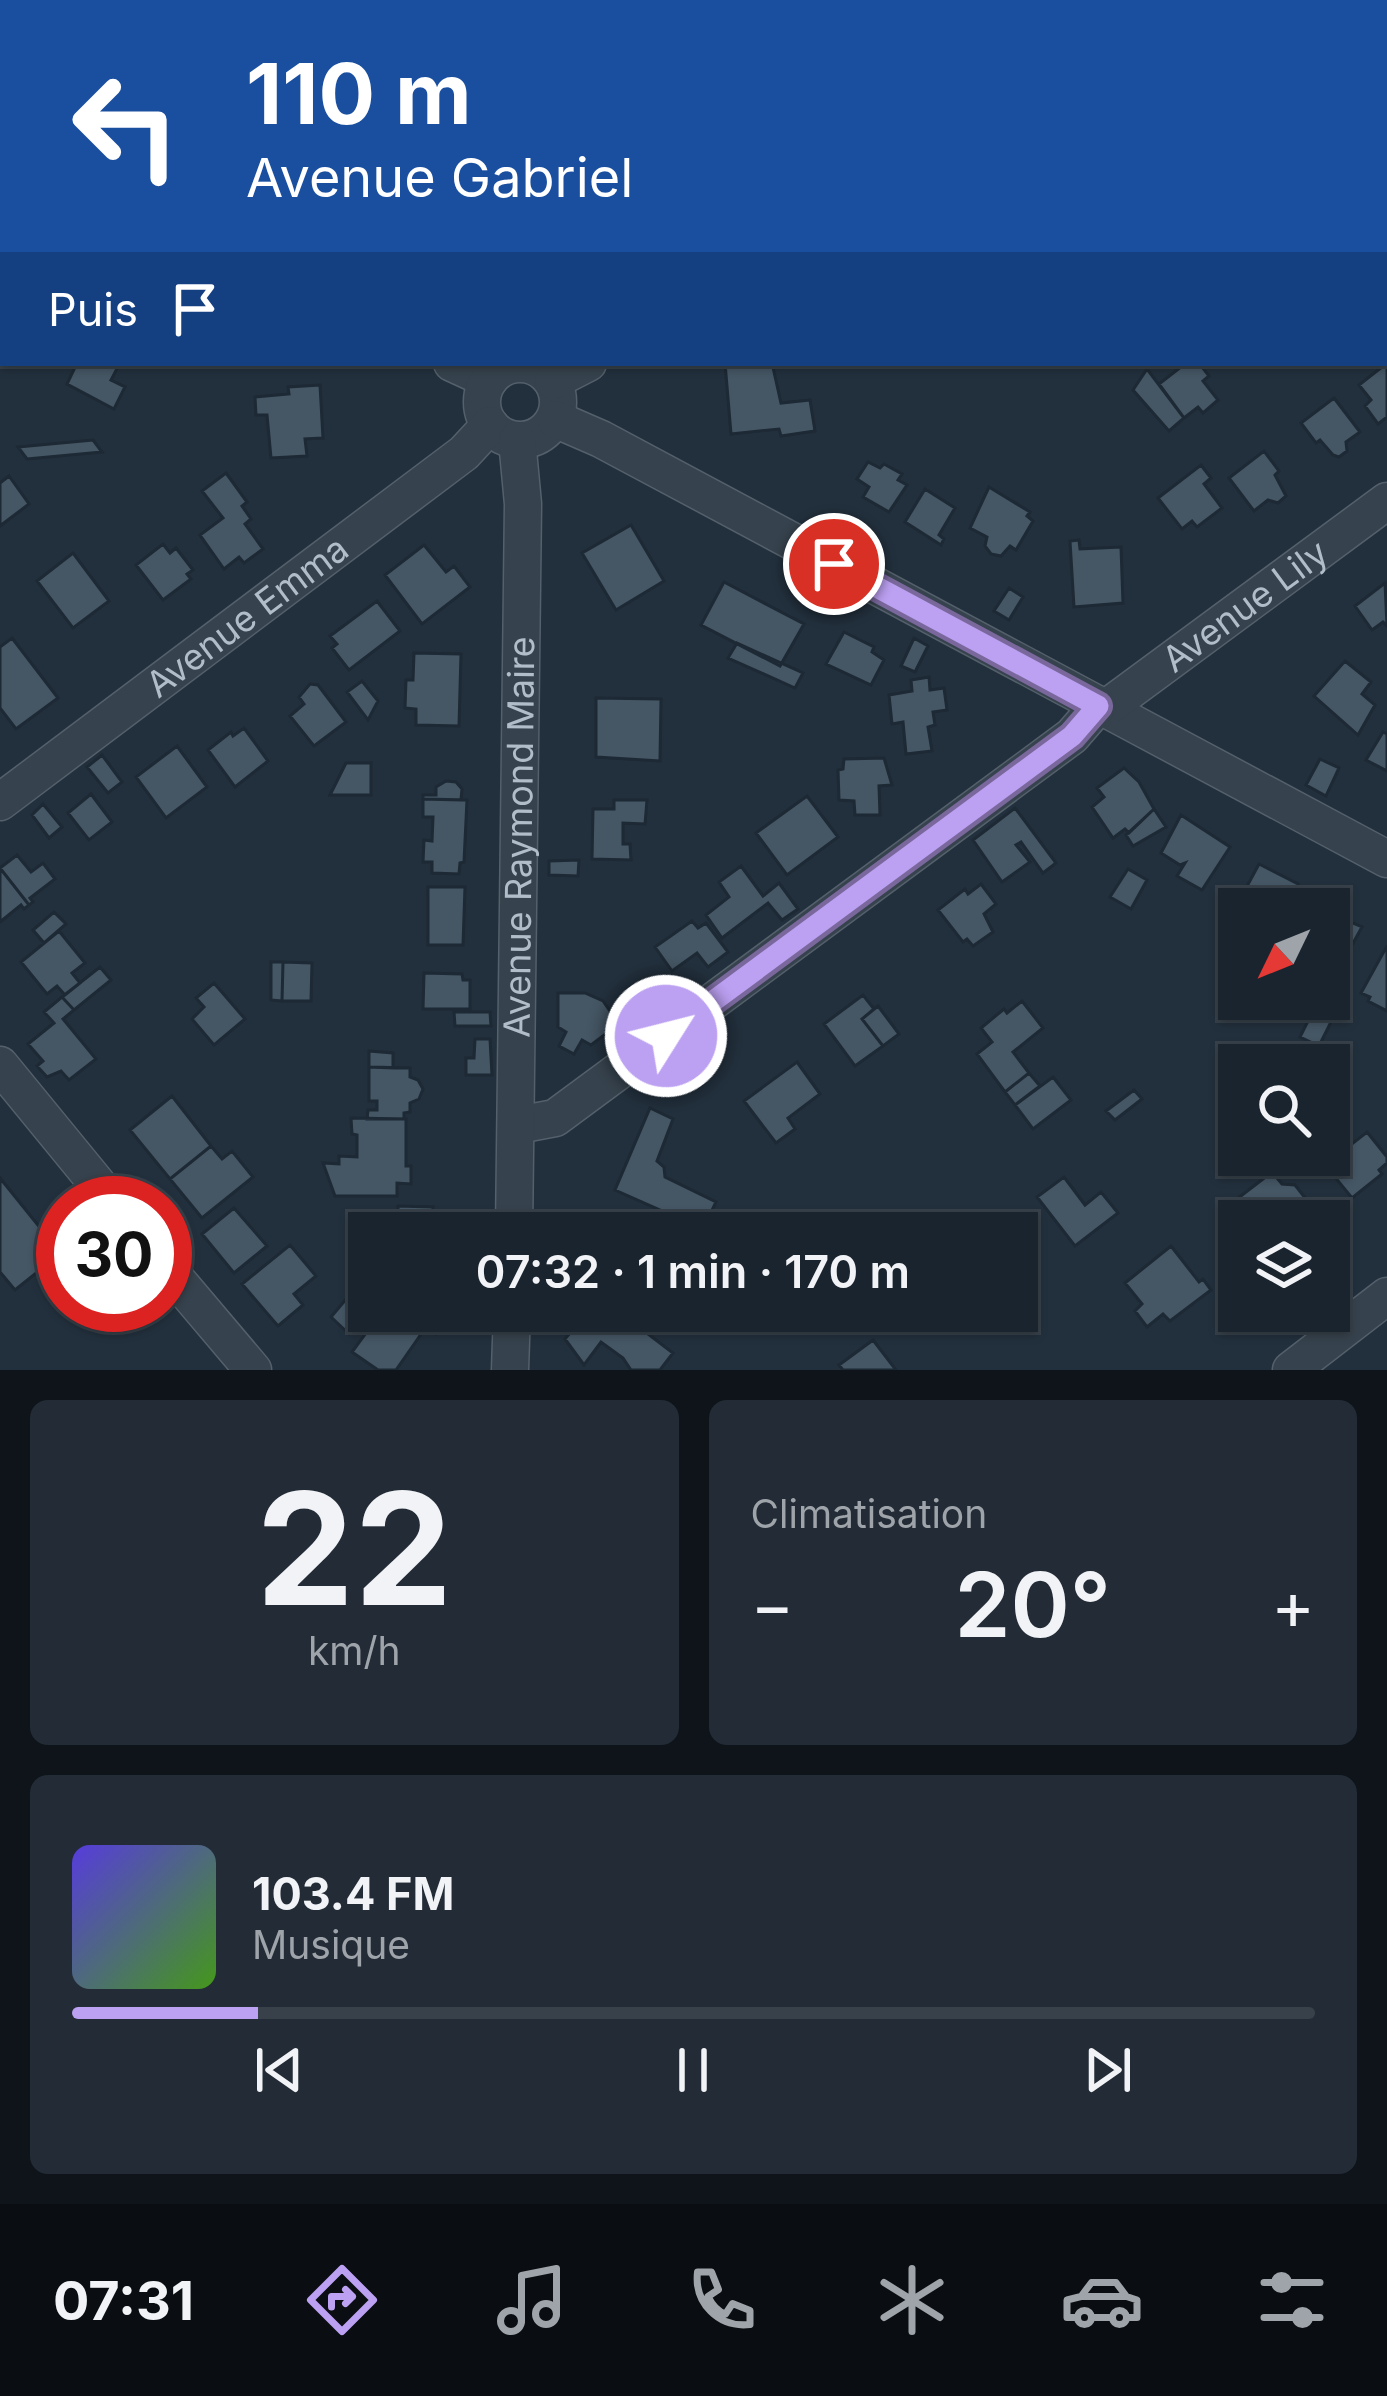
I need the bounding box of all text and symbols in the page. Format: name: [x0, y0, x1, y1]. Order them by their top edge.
text: 110 m: [246, 43, 472, 144]
icon: left: [48, 48, 204, 204]
text: Avenue Gabriel: [246, 145, 633, 210]
icon: arrive: [162, 276, 228, 342]
text: Puis: [48, 282, 138, 337]
pin: [783, 513, 885, 615]
street label: Avenue Emma: [137, 526, 357, 706]
street label: Avenue Lily: [1154, 530, 1336, 681]
icon: arrive: [801, 531, 867, 597]
street label: Avenue Raymond Maire: [494, 636, 543, 1038]
north arrow: [1218, 888, 1350, 1020]
map controls: [1218, 888, 1350, 1332]
position arrow: [603, 973, 729, 1099]
button: search: [1218, 1044, 1350, 1176]
speed limit sign: 30: [36, 1176, 192, 1332]
button: layers: [1218, 1200, 1350, 1332]
text: 07:32 · 1 min · 170 m: [476, 1244, 910, 1299]
text: 22: [256, 1454, 453, 1643]
text: Climatisation: [751, 1490, 987, 1537]
text: 20°: [954, 1550, 1111, 1659]
text: −: [751, 1565, 794, 1645]
text: +: [1271, 1565, 1315, 1645]
text: km/h: [308, 1627, 401, 1674]
text: 103.4 FM: [252, 1866, 454, 1921]
text: Musique: [252, 1921, 410, 1968]
icon: previous: [246, 2037, 312, 2103]
icon: pause: [660, 2037, 726, 2103]
icon: next: [1075, 2037, 1141, 2103]
icon: directions: [300, 2258, 384, 2342]
icon: music: [490, 2258, 574, 2342]
icon: phone: [680, 2258, 764, 2342]
icon: climate: [870, 2258, 954, 2342]
icon: car: [1060, 2258, 1144, 2342]
icon: filters: [1250, 2258, 1334, 2342]
text: 07:31: [53, 2268, 194, 2333]

